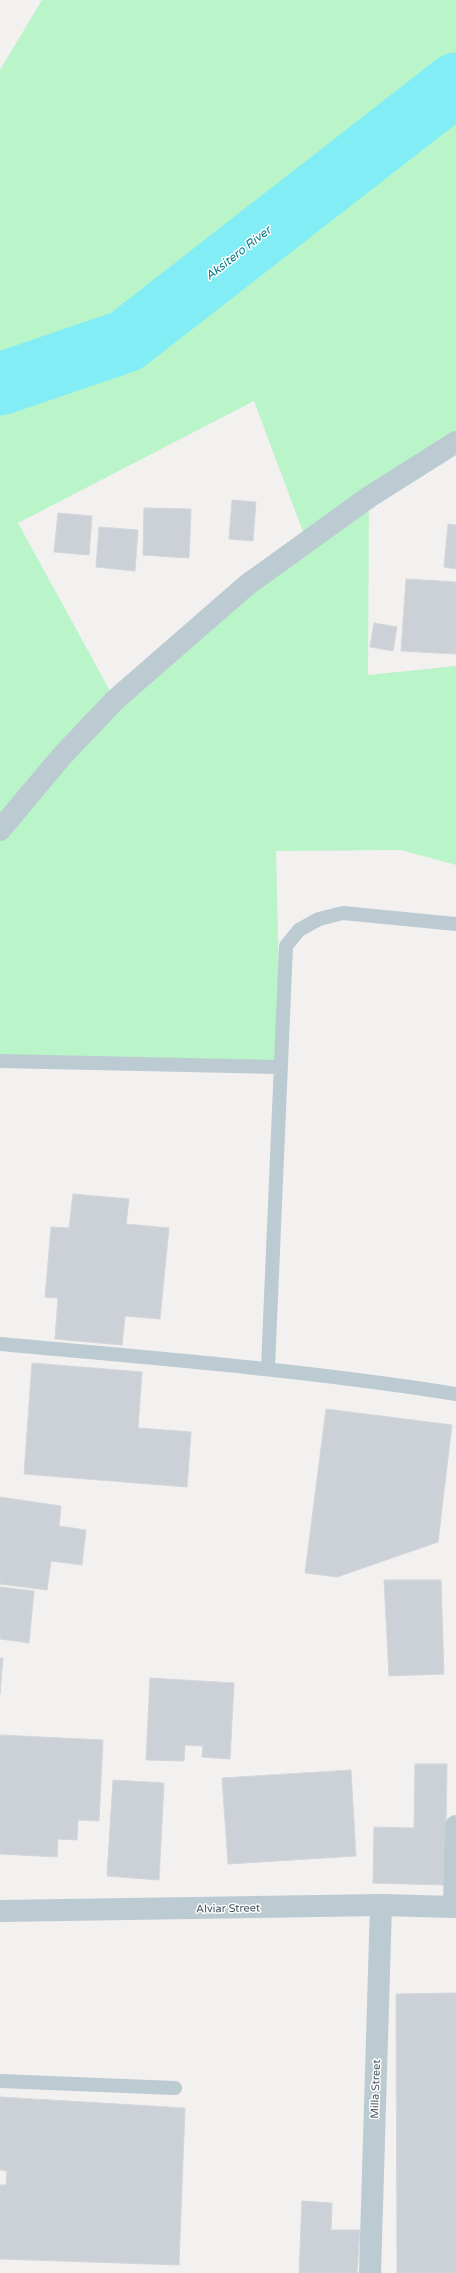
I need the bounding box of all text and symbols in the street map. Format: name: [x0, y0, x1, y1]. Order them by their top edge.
water label: Aksitero River: [202, 222, 275, 283]
street label: Alviar Street: [196, 1901, 260, 1916]
street label: Milla Street: [368, 2059, 383, 2119]

